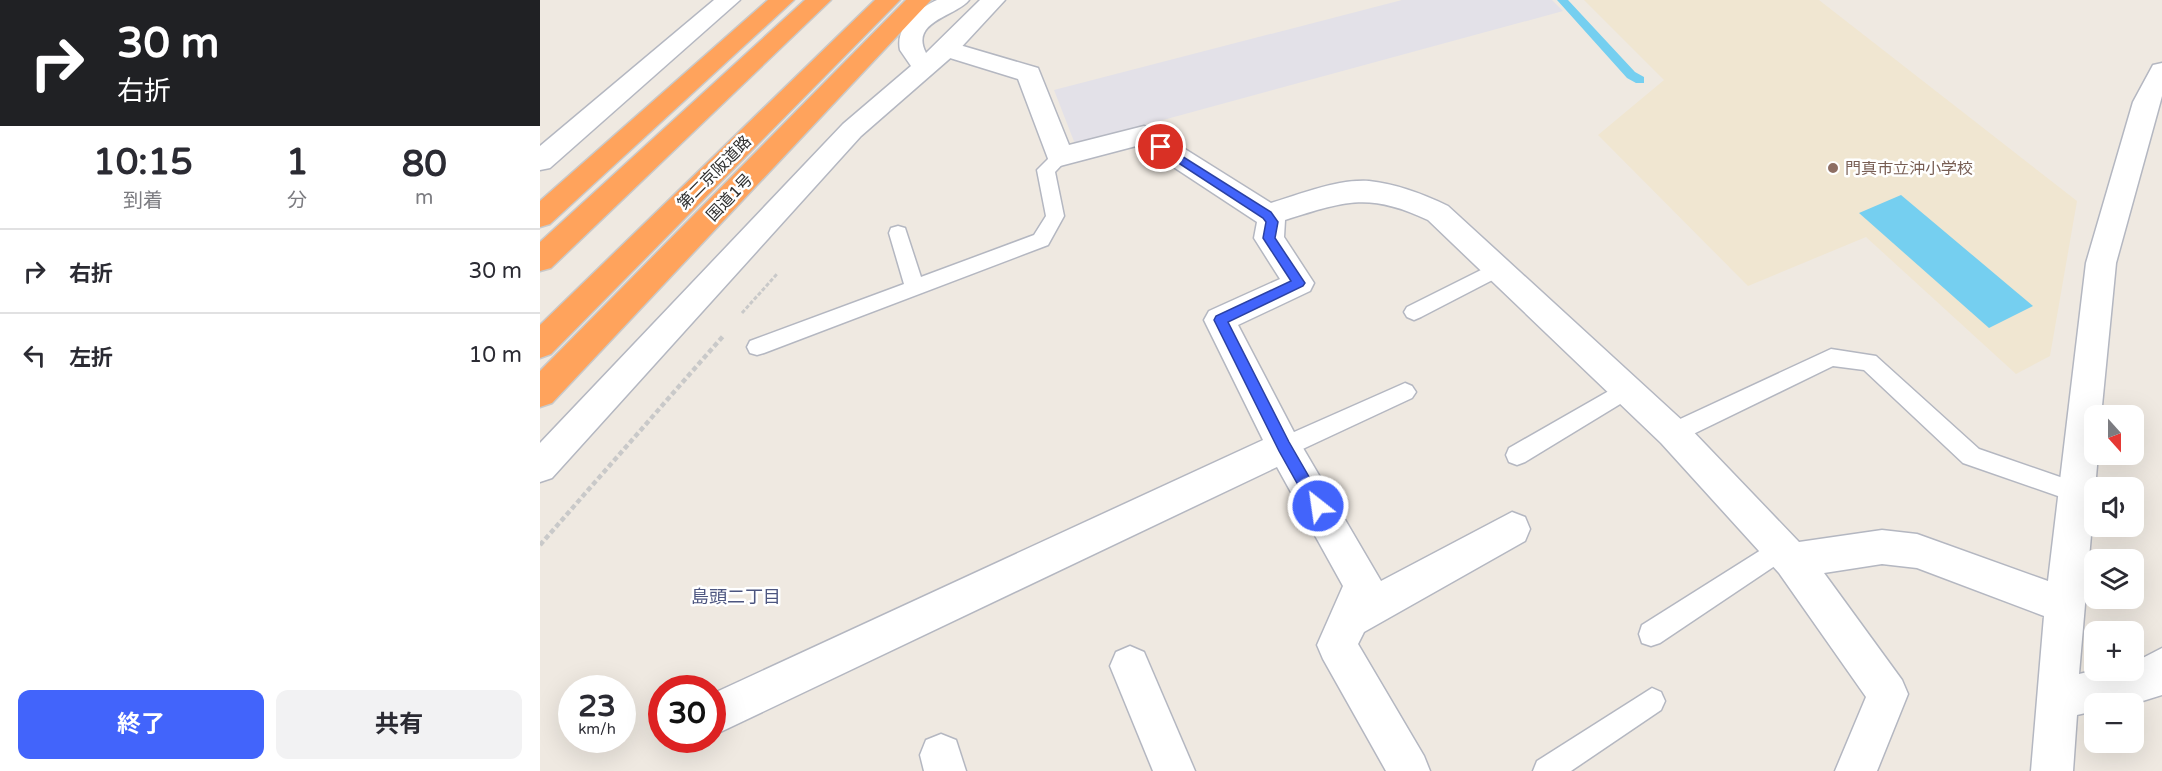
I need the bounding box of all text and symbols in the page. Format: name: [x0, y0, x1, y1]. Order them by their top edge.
text: 30 m: [117, 18, 219, 69]
icon: right: [18, 24, 96, 102]
text: 右折: [117, 75, 171, 108]
pin: [1135, 121, 1186, 172]
icon: arrive: [1144, 130, 1177, 163]
street label: 第二京阪道路: [674, 132, 756, 214]
text: 10:15: [93, 141, 193, 184]
text: 1: [286, 141, 309, 184]
text: 80: [402, 143, 447, 186]
place label: 門真市立沖小学校: [1845, 159, 1973, 179]
marker: 門真市立沖小学校: [1826, 161, 1840, 175]
street label: 国道1号: [702, 170, 757, 226]
text: m: [415, 186, 433, 210]
text: 到着: [123, 189, 163, 213]
text: 分: [287, 189, 307, 213]
icon: right: [18, 255, 51, 288]
text: 30 m: [468, 258, 522, 284]
text: 右折: [69, 261, 113, 287]
icon: left: [18, 339, 51, 372]
text: 10 m: [468, 342, 522, 368]
text: 左折: [69, 345, 113, 371]
north arrow: [2084, 405, 2144, 465]
map controls: [2084, 405, 2144, 753]
position arrow: [1286, 474, 1350, 538]
button: sound: [2084, 477, 2144, 537]
button: layers: [2084, 549, 2144, 609]
district label: 島頭二丁目: [691, 586, 781, 608]
button: +: [2084, 621, 2144, 681]
speed limit sign: 30: [648, 675, 726, 753]
text: 23: [578, 688, 616, 725]
button: 終了: [18, 690, 264, 759]
button: 共有: [276, 690, 522, 759]
button: −: [2084, 693, 2144, 753]
text: km/h: [578, 720, 616, 738]

